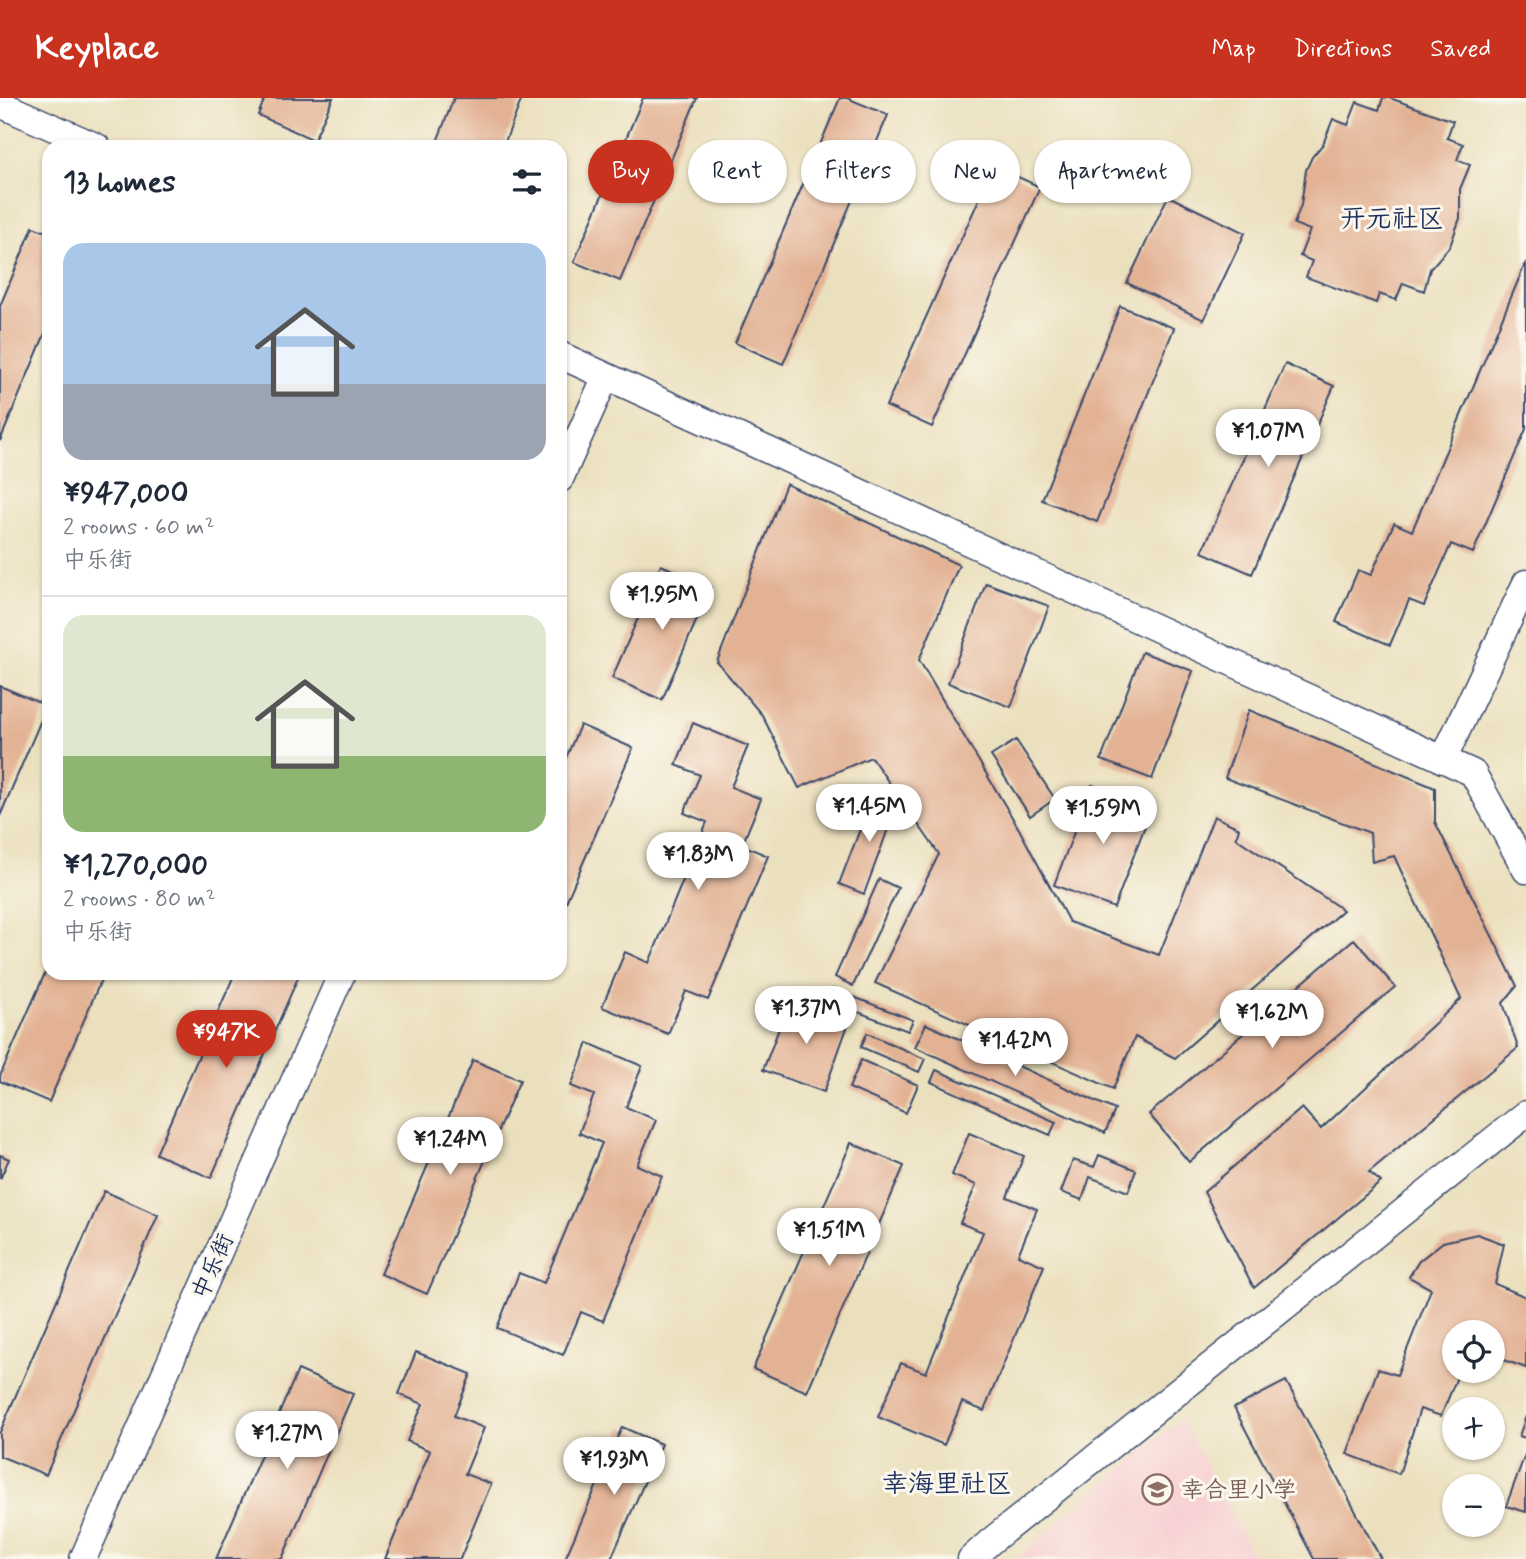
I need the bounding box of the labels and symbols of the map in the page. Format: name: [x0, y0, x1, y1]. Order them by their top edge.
district label: 开元社区: [1340, 203, 1444, 237]
pin: ¥1.07M: [1211, 410, 1325, 469]
pin: ¥1.95M: [605, 573, 719, 632]
pin: ¥1.45M: [812, 784, 926, 844]
pin: ¥1.59M: [1046, 786, 1160, 846]
pin: ¥1.83M: [641, 832, 755, 892]
pin: ¥1.37M: [749, 986, 863, 1046]
pin: ¥1.62M: [1215, 990, 1329, 1050]
pin: ¥947K: [177, 1010, 275, 1070]
pin: ¥1.42M: [958, 1018, 1072, 1078]
pin: ¥1.24M: [393, 1118, 507, 1177]
pin: ¥1.51M: [772, 1208, 886, 1268]
street label: 中乐街: [186, 1229, 242, 1304]
pin: ¥1.27M: [230, 1412, 344, 1471]
pin: ¥1.93M: [557, 1438, 671, 1497]
district label: 幸海里社区: [882, 1468, 1012, 1502]
school or university icon: 幸合里小学: [1141, 1472, 1175, 1506]
place label: 幸合里小学: [1181, 1476, 1296, 1506]

